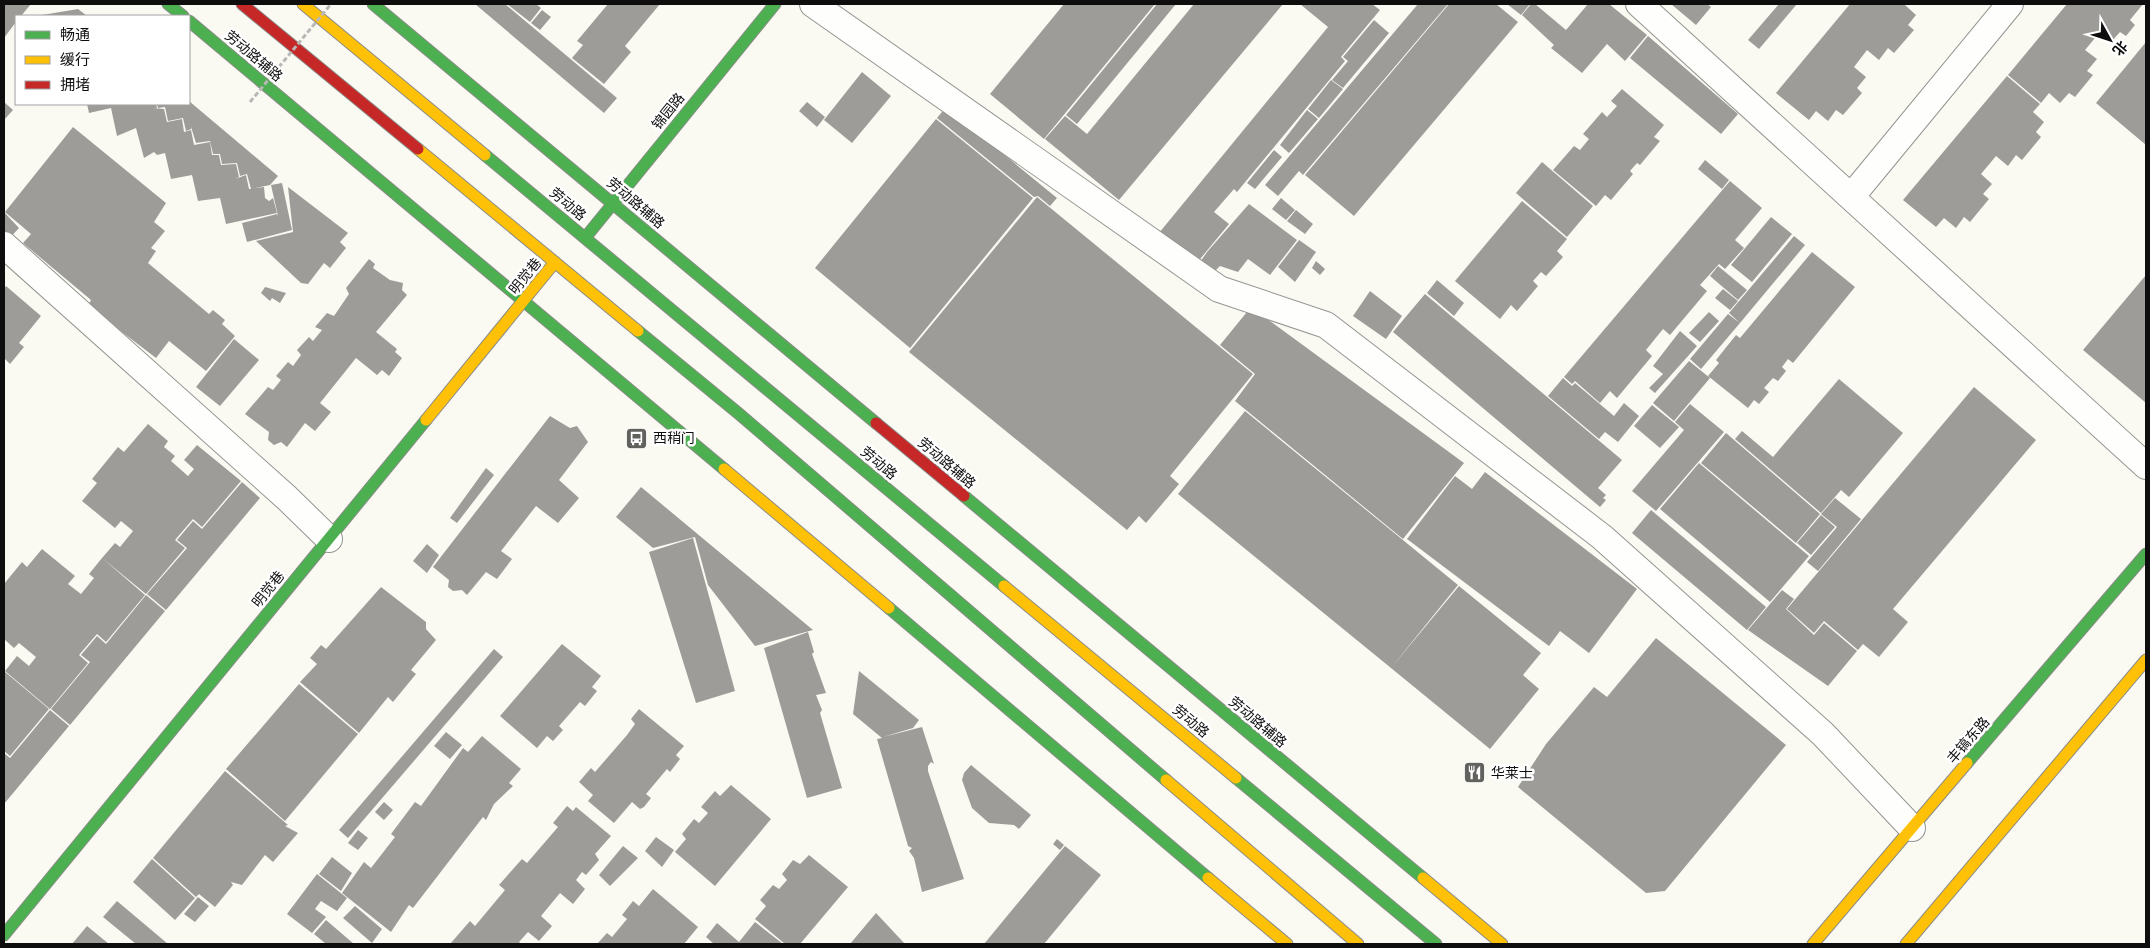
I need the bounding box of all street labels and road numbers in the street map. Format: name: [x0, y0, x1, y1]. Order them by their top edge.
street label: 劳动路辅路: [222, 27, 286, 85]
street label: 锦园路: [649, 90, 687, 132]
street label: 劳动路辅路: [604, 174, 668, 232]
street label: 劳动路: [547, 184, 589, 224]
street label: 明觉巷: [506, 255, 544, 297]
street label: 劳动路辅路: [915, 434, 979, 492]
street label: 劳动路: [858, 443, 900, 483]
street label: 明觉巷: [249, 568, 287, 610]
street label: 劳动路辅路: [1226, 693, 1290, 751]
street label: 劳动路: [1170, 701, 1212, 741]
street label: 丰镐东路: [1944, 714, 1992, 766]

